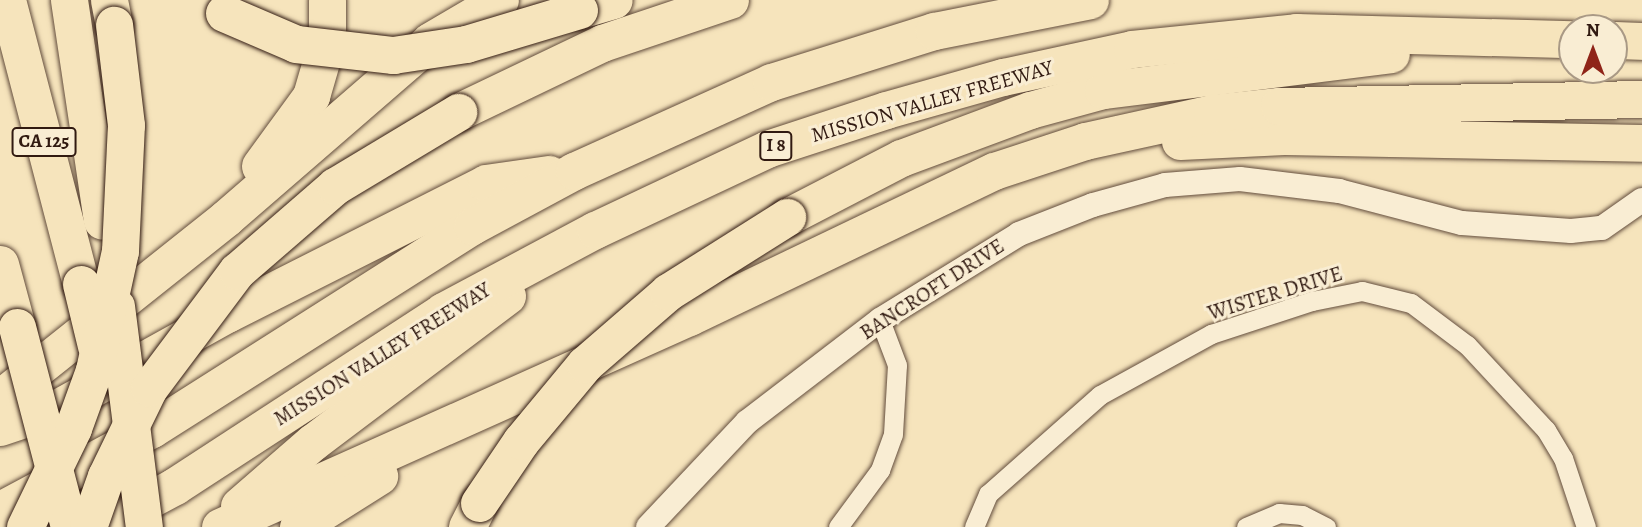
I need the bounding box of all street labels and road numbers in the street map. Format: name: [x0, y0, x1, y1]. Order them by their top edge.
street label: MISSION VALLEY FREEWAY: [808, 54, 1056, 148]
road number: CA 125: [11, 126, 77, 158]
road number: I 8: [758, 130, 794, 162]
street label: BANCROFT DRIVE: [855, 233, 1009, 345]
street label: WISTER DRIVE: [1205, 261, 1345, 325]
street label: MISSION VALLEY FREEWAY: [269, 277, 495, 431]

